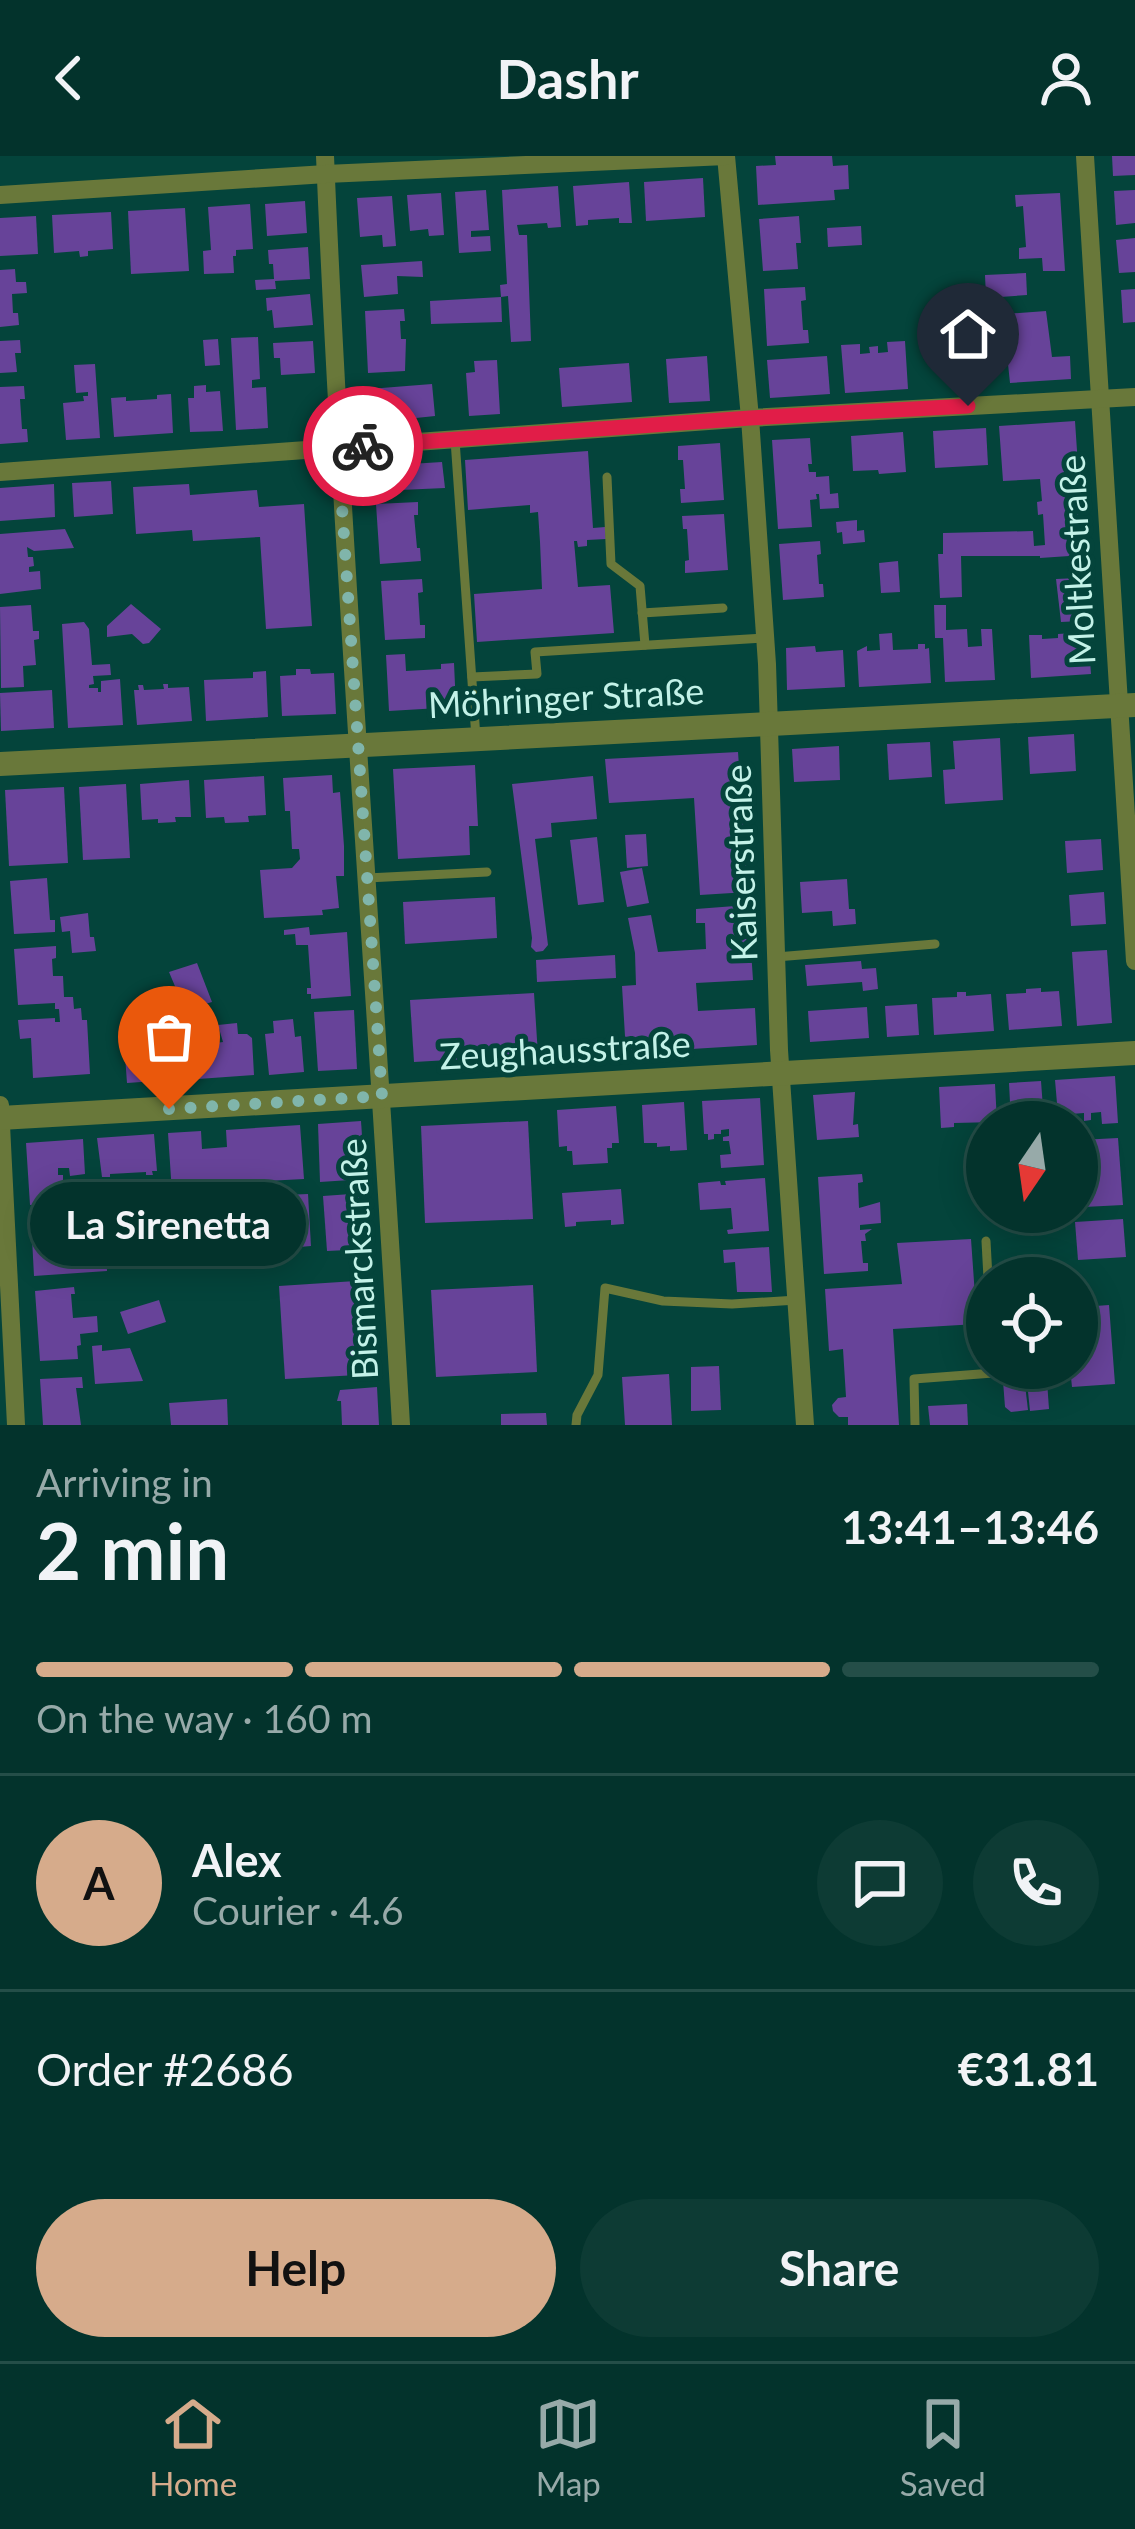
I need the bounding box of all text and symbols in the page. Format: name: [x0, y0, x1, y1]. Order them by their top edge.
icon: back: [36, 45, 102, 111]
icon: person: [1033, 45, 1099, 111]
text: Dashr: [496, 46, 639, 111]
pin: [917, 283, 1019, 406]
icon: home: [935, 301, 1001, 367]
courier: [303, 386, 423, 506]
icon: bike: [330, 413, 396, 479]
street label: Moltkestraße: [1049, 454, 1103, 666]
street label: Möhringer Straße: [427, 668, 705, 726]
street label: Kaiserstraße: [715, 764, 765, 962]
pin: [118, 986, 220, 1109]
icon: bag: [136, 1004, 202, 1070]
street label: Zeughausstraße: [438, 1020, 692, 1078]
north arrow: [966, 1101, 1098, 1233]
map controls: [966, 1101, 1098, 1389]
street label: Bismarckstraße: [330, 1137, 386, 1381]
callout: La Sirenetta: [31, 1181, 307, 1265]
text: La Sirenetta: [65, 1201, 271, 1247]
button: locate: [966, 1257, 1098, 1389]
text: Arriving in: [36, 1459, 213, 1505]
text: 13:41–13:46: [841, 1500, 1099, 1554]
text: 2 min: [36, 1503, 229, 1597]
text: On the way · 160 m: [36, 1695, 373, 1741]
button: chat: [817, 1820, 943, 1946]
button: phone: [973, 1820, 1099, 1946]
text: Alex: [192, 1833, 282, 1887]
text: A: [83, 1856, 115, 1910]
text: Courier · 4.6: [192, 1887, 404, 1933]
text: Order #2686: [36, 2042, 294, 2096]
text: €31.81: [958, 2042, 1099, 2096]
button: Help: [36, 2199, 556, 2337]
button: Share: [580, 2199, 1099, 2337]
tab: Home: [149, 2391, 237, 2503]
tab: Map: [535, 2391, 601, 2503]
tab: Saved: [900, 2391, 986, 2503]

